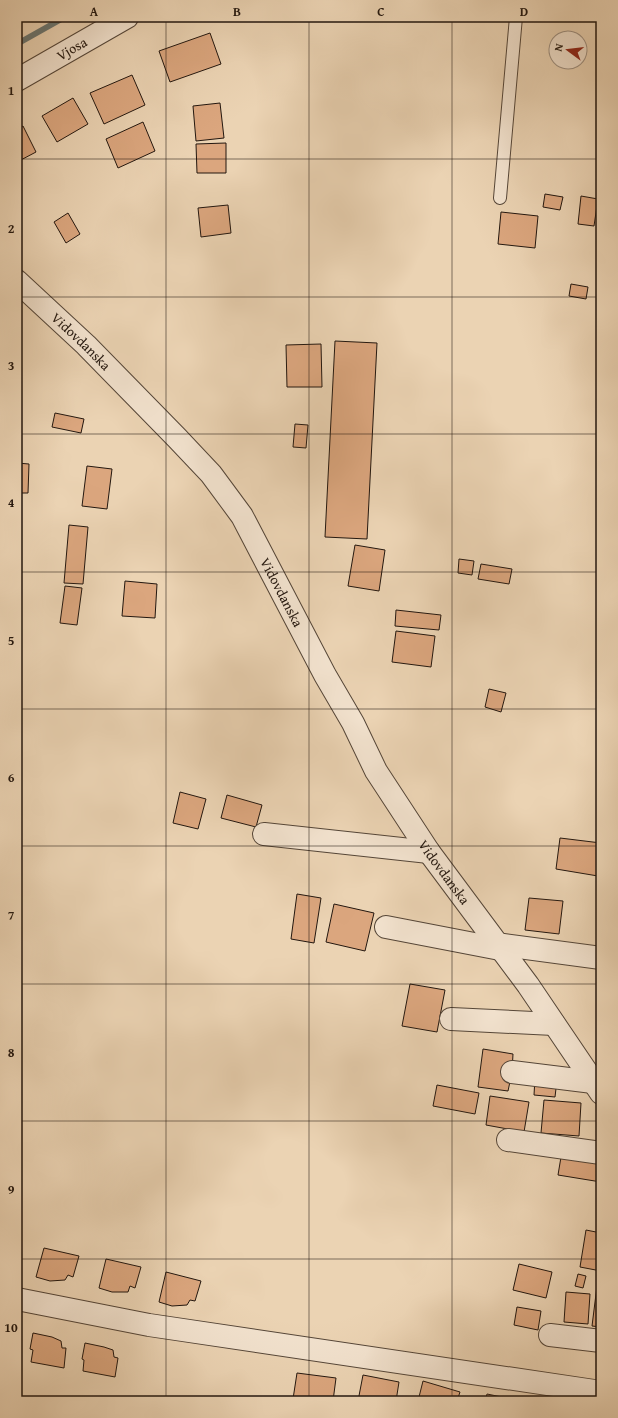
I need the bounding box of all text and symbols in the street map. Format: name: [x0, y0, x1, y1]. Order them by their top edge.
text: A: [90, 2, 99, 21]
text: B: [233, 2, 241, 21]
text: C: [377, 2, 385, 21]
text: D: [520, 2, 528, 21]
north arrow: [548, 30, 588, 70]
street label: Vjosa: [53, 32, 91, 65]
text: N: [550, 41, 567, 53]
text: 1: [8, 81, 14, 100]
text: 2: [8, 219, 15, 238]
street label: Vidovdanska: [47, 308, 116, 375]
text: 3: [8, 356, 14, 375]
text: 4: [8, 493, 15, 512]
street label: Vidovdanska: [255, 554, 308, 631]
text: 5: [8, 631, 15, 650]
text: 6: [8, 768, 15, 787]
street label: Vidovdanska: [414, 836, 475, 909]
text: 7: [8, 906, 15, 925]
text: 8: [8, 1043, 15, 1062]
text: 9: [8, 1180, 15, 1199]
text: 10: [4, 1318, 18, 1337]

